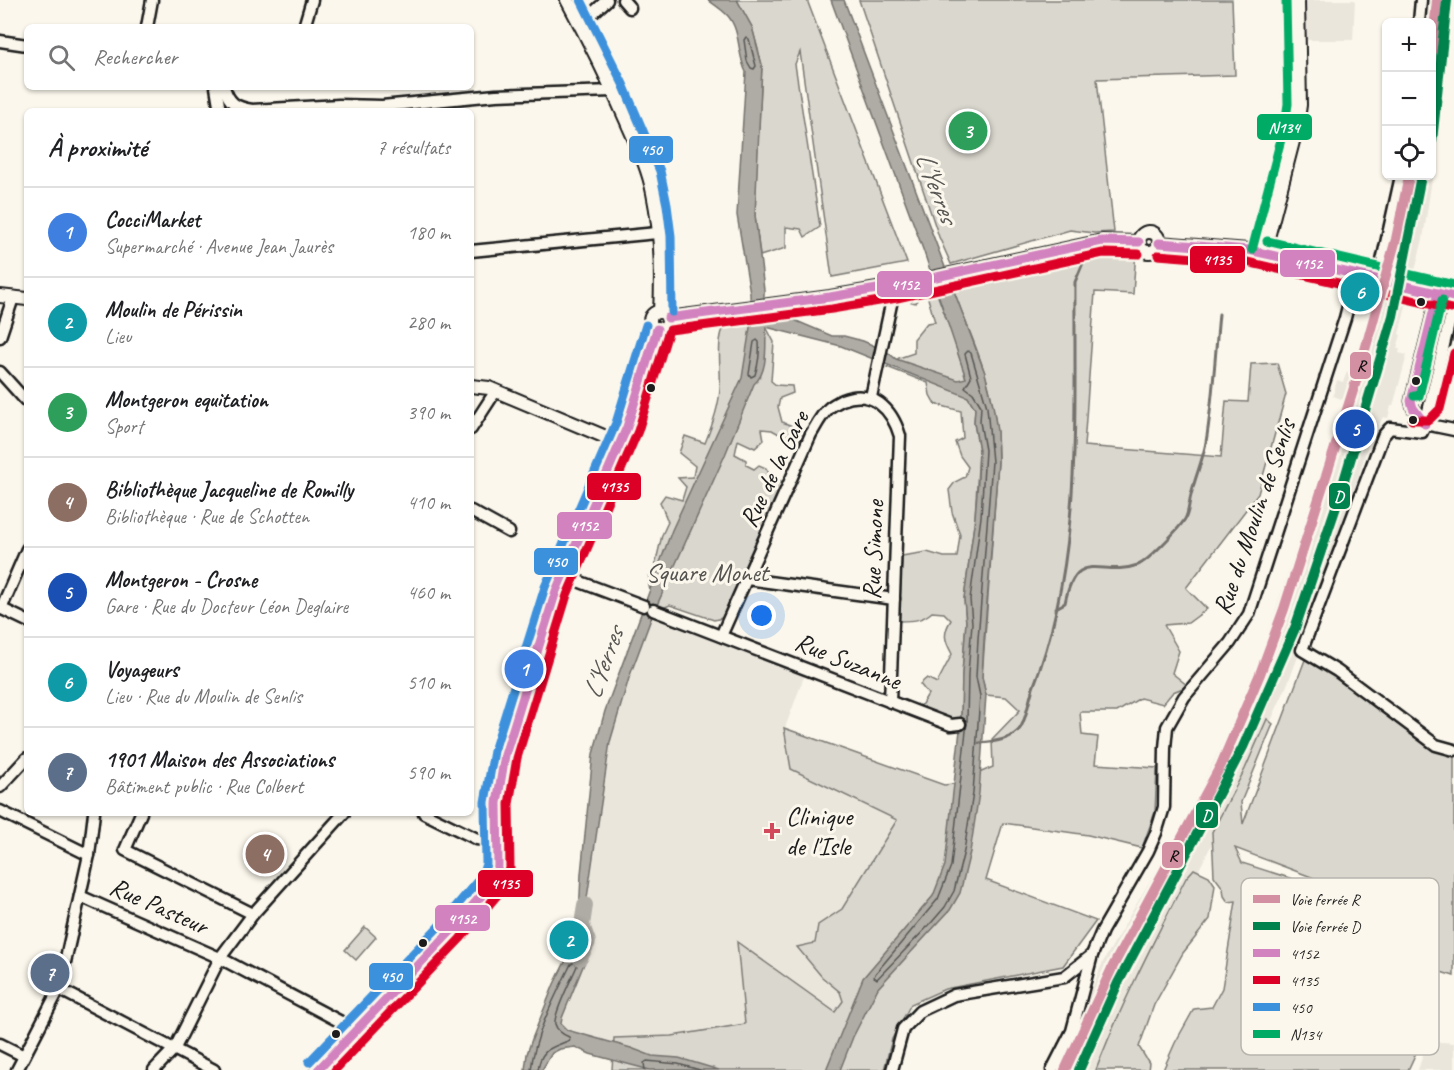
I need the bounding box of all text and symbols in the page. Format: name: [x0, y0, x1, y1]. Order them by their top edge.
map controls: [1382, 18, 1436, 180]
button: +: [1382, 18, 1436, 72]
search box: [24, 24, 474, 90]
icon: search: [45, 41, 78, 74]
text: Rechercher: [93, 43, 177, 71]
button: −: [1382, 72, 1436, 126]
pin: 3: [948, 108, 988, 154]
line badge: N134: [1256, 113, 1313, 141]
text: N134: [1268, 118, 1302, 138]
button: locate: [1382, 126, 1436, 180]
text: À proximité: [48, 131, 147, 164]
text: 7 résultats: [377, 135, 450, 160]
line badge: 450: [628, 135, 674, 164]
text: 450: [640, 140, 663, 160]
water label: L'Yerres: [908, 147, 968, 232]
text: CocciMarket: [105, 206, 200, 234]
text: 1: [63, 220, 72, 245]
text: 180 m: [407, 220, 450, 245]
text: Supermarché · Avenue Jean Jaurès: [105, 234, 333, 259]
line badge: 4135: [1189, 245, 1246, 274]
line badge: 4152: [1279, 249, 1336, 278]
text: 4135: [1203, 250, 1233, 270]
text: 4152: [1294, 254, 1324, 274]
line badge: 4152: [876, 270, 933, 298]
pin: 6: [1340, 270, 1380, 314]
text: 4152: [891, 275, 921, 295]
text: Moulin de Périssin: [105, 296, 242, 324]
unlabelled marker: [1415, 296, 1427, 308]
text: 2: [63, 310, 72, 335]
text: 280 m: [407, 310, 450, 335]
text: Lieu: [105, 324, 131, 349]
line badge: R: [1349, 351, 1372, 380]
text: R: [1357, 356, 1368, 376]
unlabelled marker: [1410, 375, 1422, 387]
unlabelled marker: [645, 382, 657, 394]
text: Montgeron equitation: [105, 386, 268, 414]
text: 3: [63, 400, 72, 425]
text: 390 m: [407, 400, 450, 425]
street label: Rue de la Gare: [732, 404, 817, 533]
pin: 5: [1336, 406, 1374, 452]
street label: Rue du Moulin de Senlis: [1205, 413, 1304, 619]
text: Sport: [105, 414, 143, 439]
unlabelled marker: [1407, 414, 1419, 426]
line badge: 4135: [586, 472, 642, 501]
text: Bibliothèque Jacqueline de Romilly: [105, 476, 353, 504]
text: 4135: [600, 477, 630, 497]
line badge: D: [1328, 482, 1351, 510]
text: D: [1334, 487, 1345, 507]
text: 4: [63, 490, 72, 515]
text: 410 m: [407, 490, 450, 515]
street label: Rue Simone: [855, 498, 891, 600]
text: Bibliothèque · Rue de Schotten: [105, 504, 309, 529]
line badge: 4152: [556, 511, 613, 540]
text: 4152: [570, 516, 600, 536]
line badge: 450: [533, 547, 579, 576]
text: 450: [545, 552, 568, 572]
park label: Square Monet: [646, 556, 771, 589]
text: Montgeron - Crosne: [105, 566, 257, 594]
text: 5: [63, 580, 72, 605]
text: 460 m: [407, 580, 450, 605]
text: Gare · Rue du Docteur Léon Deglaire: [105, 594, 348, 619]
your location: [747, 601, 776, 630]
water label: L'Yerres: [575, 618, 633, 703]
street label: Rue Suzanne: [790, 625, 907, 698]
pin: 1: [504, 646, 544, 692]
text: Voyageurs: [105, 656, 179, 684]
text: 6: [63, 670, 72, 695]
text: 510 m: [407, 670, 450, 695]
text: Lieu · Rue du Moulin de Senlis: [105, 684, 302, 709]
text: 1901 Maison des Associations: [105, 746, 334, 774]
text: 7: [63, 760, 72, 785]
text: 590 m: [407, 760, 450, 785]
text: Bâtiment public · Rue Colbert: [105, 774, 303, 799]
place label: Clinique de l'Isle: [786, 800, 855, 863]
line badge: D: [1195, 801, 1219, 829]
text: D: [1202, 806, 1213, 826]
marker: Clinique de l'Isle: [763, 822, 781, 840]
pin: 4: [246, 832, 284, 876]
line badge: R: [1161, 841, 1184, 869]
text: R: [1169, 846, 1180, 866]
line badge: 4135: [477, 869, 534, 898]
street label: Rue Pasteur: [105, 870, 216, 943]
text: 4135: [491, 874, 521, 894]
legend: [1241, 878, 1439, 1055]
text: Voie ferrée R: [1290, 890, 1362, 910]
line badge: 4152: [434, 904, 491, 932]
text: 4152: [448, 909, 478, 929]
text: Voie ferrée D: [1290, 917, 1362, 937]
pin: 2: [550, 918, 588, 962]
unlabelled marker: [417, 937, 429, 949]
text: 4152: [1290, 944, 1321, 964]
pin: 7: [31, 950, 70, 996]
line badge: 450: [368, 962, 414, 991]
text: 450: [380, 967, 403, 987]
text: 4135: [1290, 971, 1320, 991]
text: 450: [1290, 998, 1313, 1018]
text: N134: [1290, 1025, 1323, 1045]
unlabelled marker: [330, 1028, 342, 1040]

